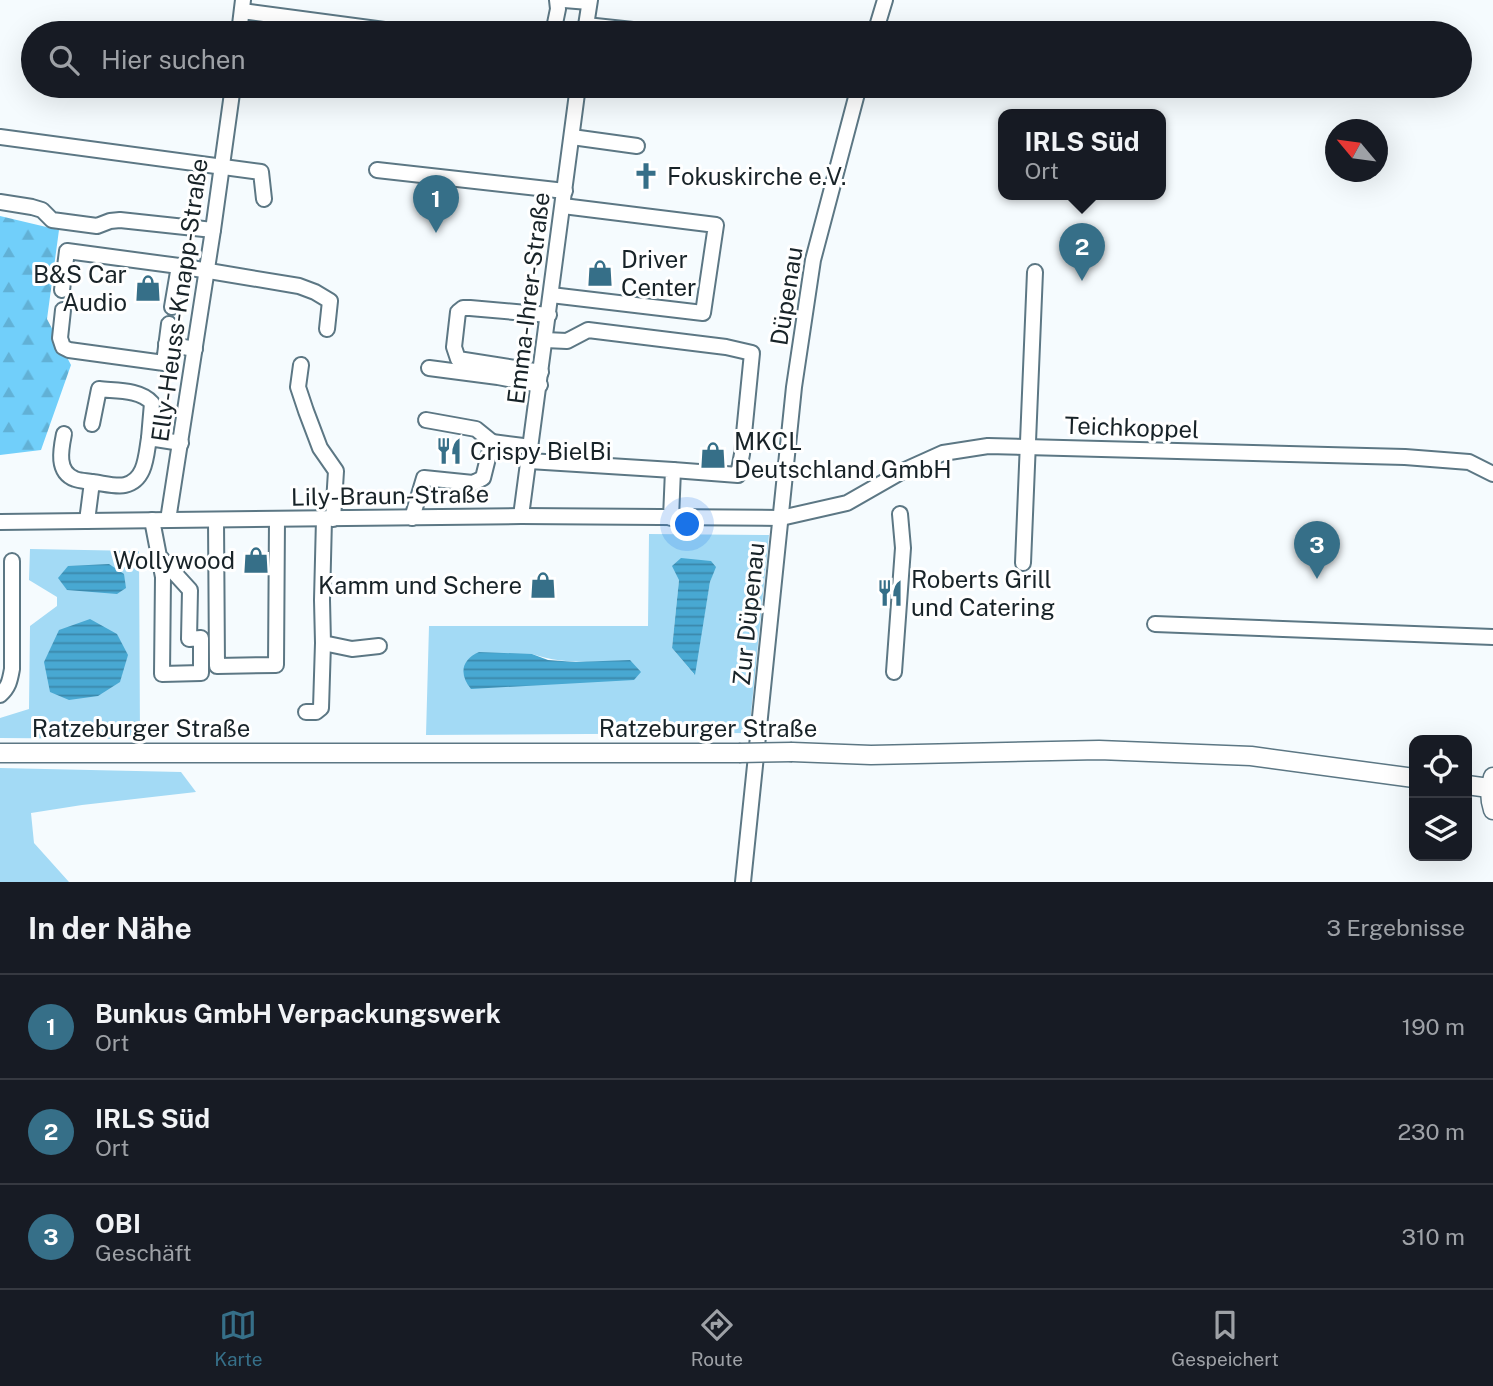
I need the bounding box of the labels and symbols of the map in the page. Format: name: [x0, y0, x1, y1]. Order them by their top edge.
north arrow: [1325, 119, 1388, 182]
street label: Elly-Heuss-Knapp-Straße: [145, 157, 213, 443]
church icon: Fokuskirche e.V.: [631, 161, 661, 191]
place label: Fokuskirche e.V.: [667, 162, 847, 190]
pin: 1: [413, 175, 459, 233]
street label: Emma-Ihrer-Straße: [501, 190, 555, 406]
pin: 2: [1059, 223, 1105, 281]
place label: Driver Center: [621, 245, 696, 301]
street label: Düpenau: [764, 245, 808, 347]
shop icon: Driver Center: [585, 258, 615, 288]
place label: B&S Car Audio: [33, 260, 127, 316]
shop icon: B&S Car Audio: [133, 273, 163, 303]
street label: Teichkoppel: [1064, 411, 1200, 443]
place label: MKCL Deutschland GmbH: [734, 427, 952, 483]
restaurant icon: Crispy BielBi: [434, 436, 464, 466]
place label: Crispy BielBi: [470, 437, 612, 465]
shop icon: MKCL Deutschland GmbH: [698, 440, 728, 470]
street label: Lily-Braun-Straße: [291, 479, 489, 511]
your location: [670, 507, 704, 541]
pin: 3: [1294, 521, 1340, 579]
street label: Zur Düpenau: [727, 541, 769, 687]
shop icon: Wollywood: [241, 545, 271, 575]
place label: Wollywood: [113, 546, 235, 574]
place label: Roberts Grill und Catering: [911, 565, 1055, 621]
shop icon: Kamm und Schere: [528, 570, 558, 600]
place label: Kamm und Schere: [318, 571, 522, 599]
restaurant icon: Roberts Grill und Catering: [875, 578, 905, 608]
street label: Ratzeburger Straße: [32, 714, 250, 742]
street label: Ratzeburger Straße: [599, 714, 817, 742]

